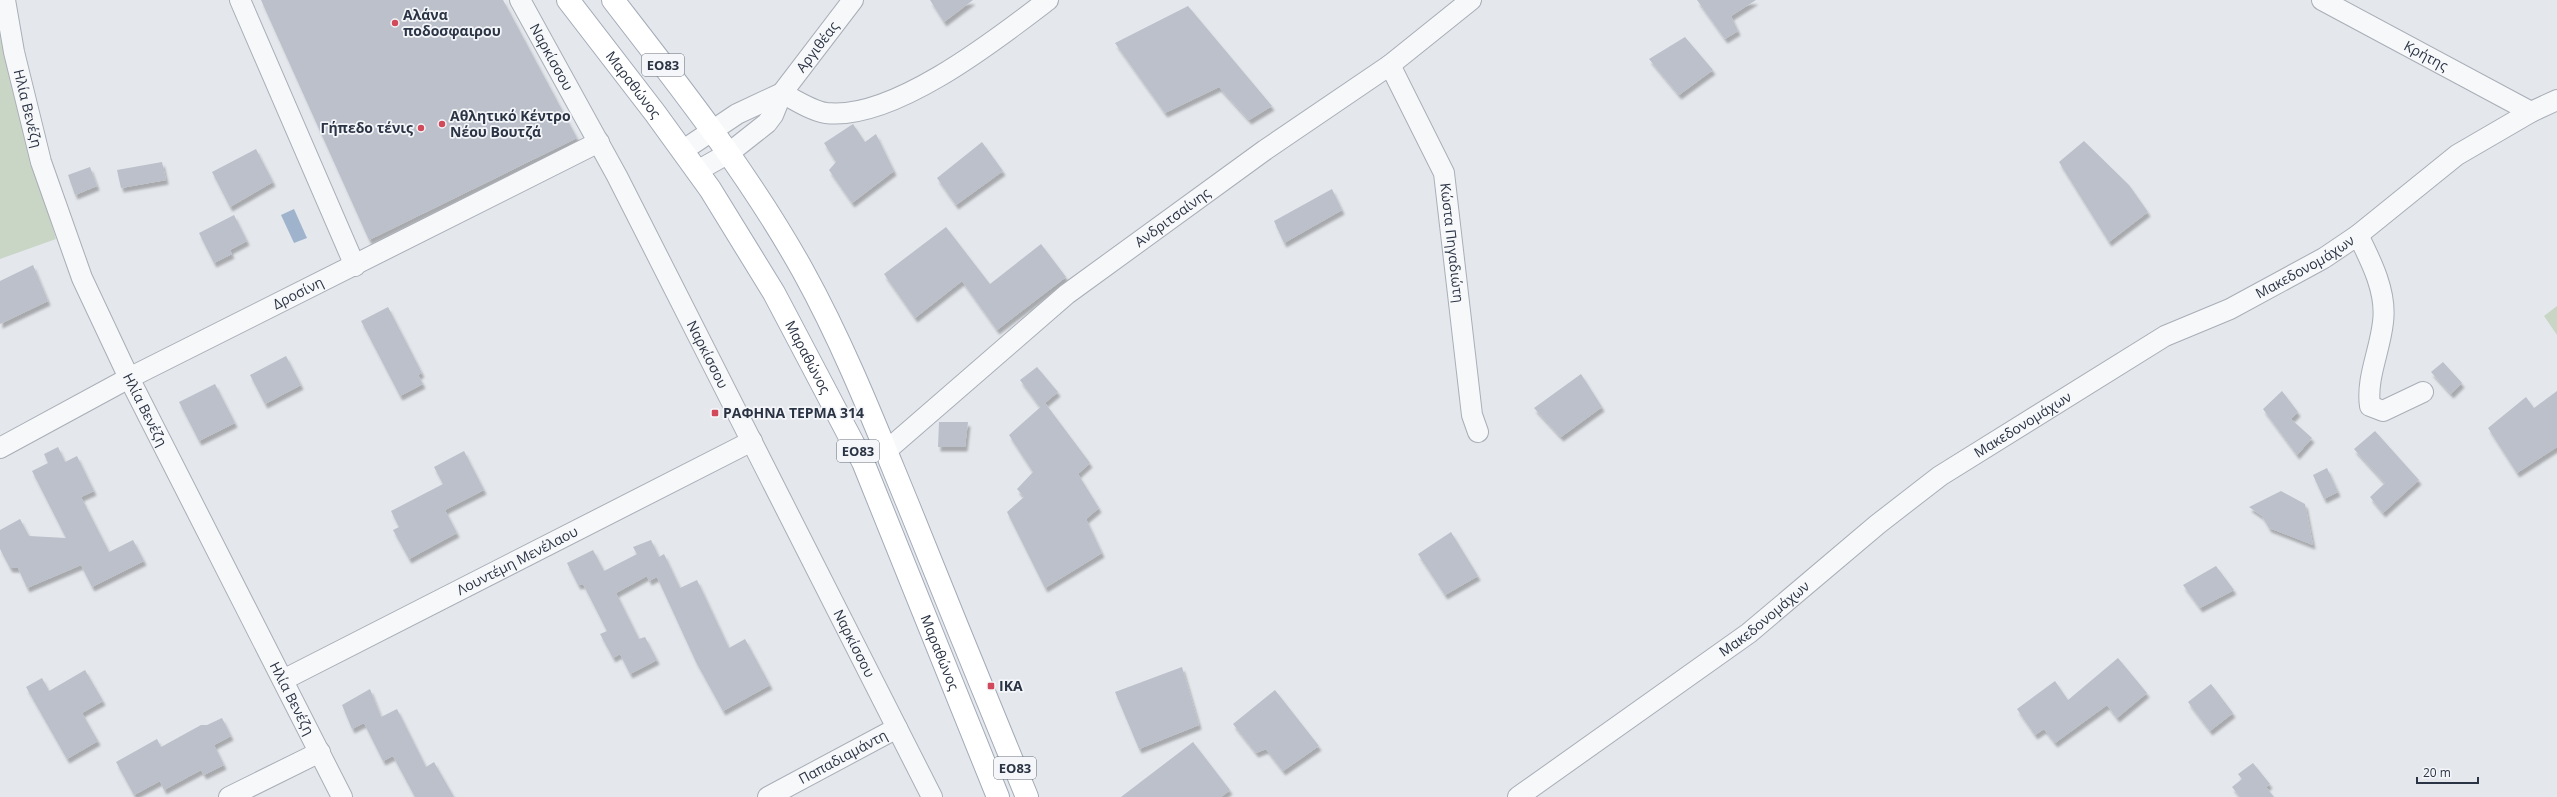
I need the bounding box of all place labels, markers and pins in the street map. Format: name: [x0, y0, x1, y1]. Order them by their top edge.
place label: Αλάνα ποδοσφαιρου: [403, 5, 501, 40]
marker: Αλάνα ποδοσφαιρου: [390, 18, 400, 28]
place label: Αθλητικό Κέντρο Νέου Βουτζά: [450, 106, 571, 141]
place label: Γήπεδο τένις: [321, 118, 413, 137]
marker: Αθλητικό Κέντρο Νέου Βουτζά: [437, 119, 447, 129]
marker: Γήπεδο τένις: [416, 123, 426, 133]
place label: ΡΑΦΗΝΑ ΤΕΡΜΑ 314: [723, 403, 864, 422]
marker: ΡΑΦΗΝΑ ΤΕΡΜΑ 314: [710, 408, 720, 418]
place label: ΙΚΑ: [999, 676, 1023, 695]
marker: ΙΚΑ: [986, 681, 996, 691]

